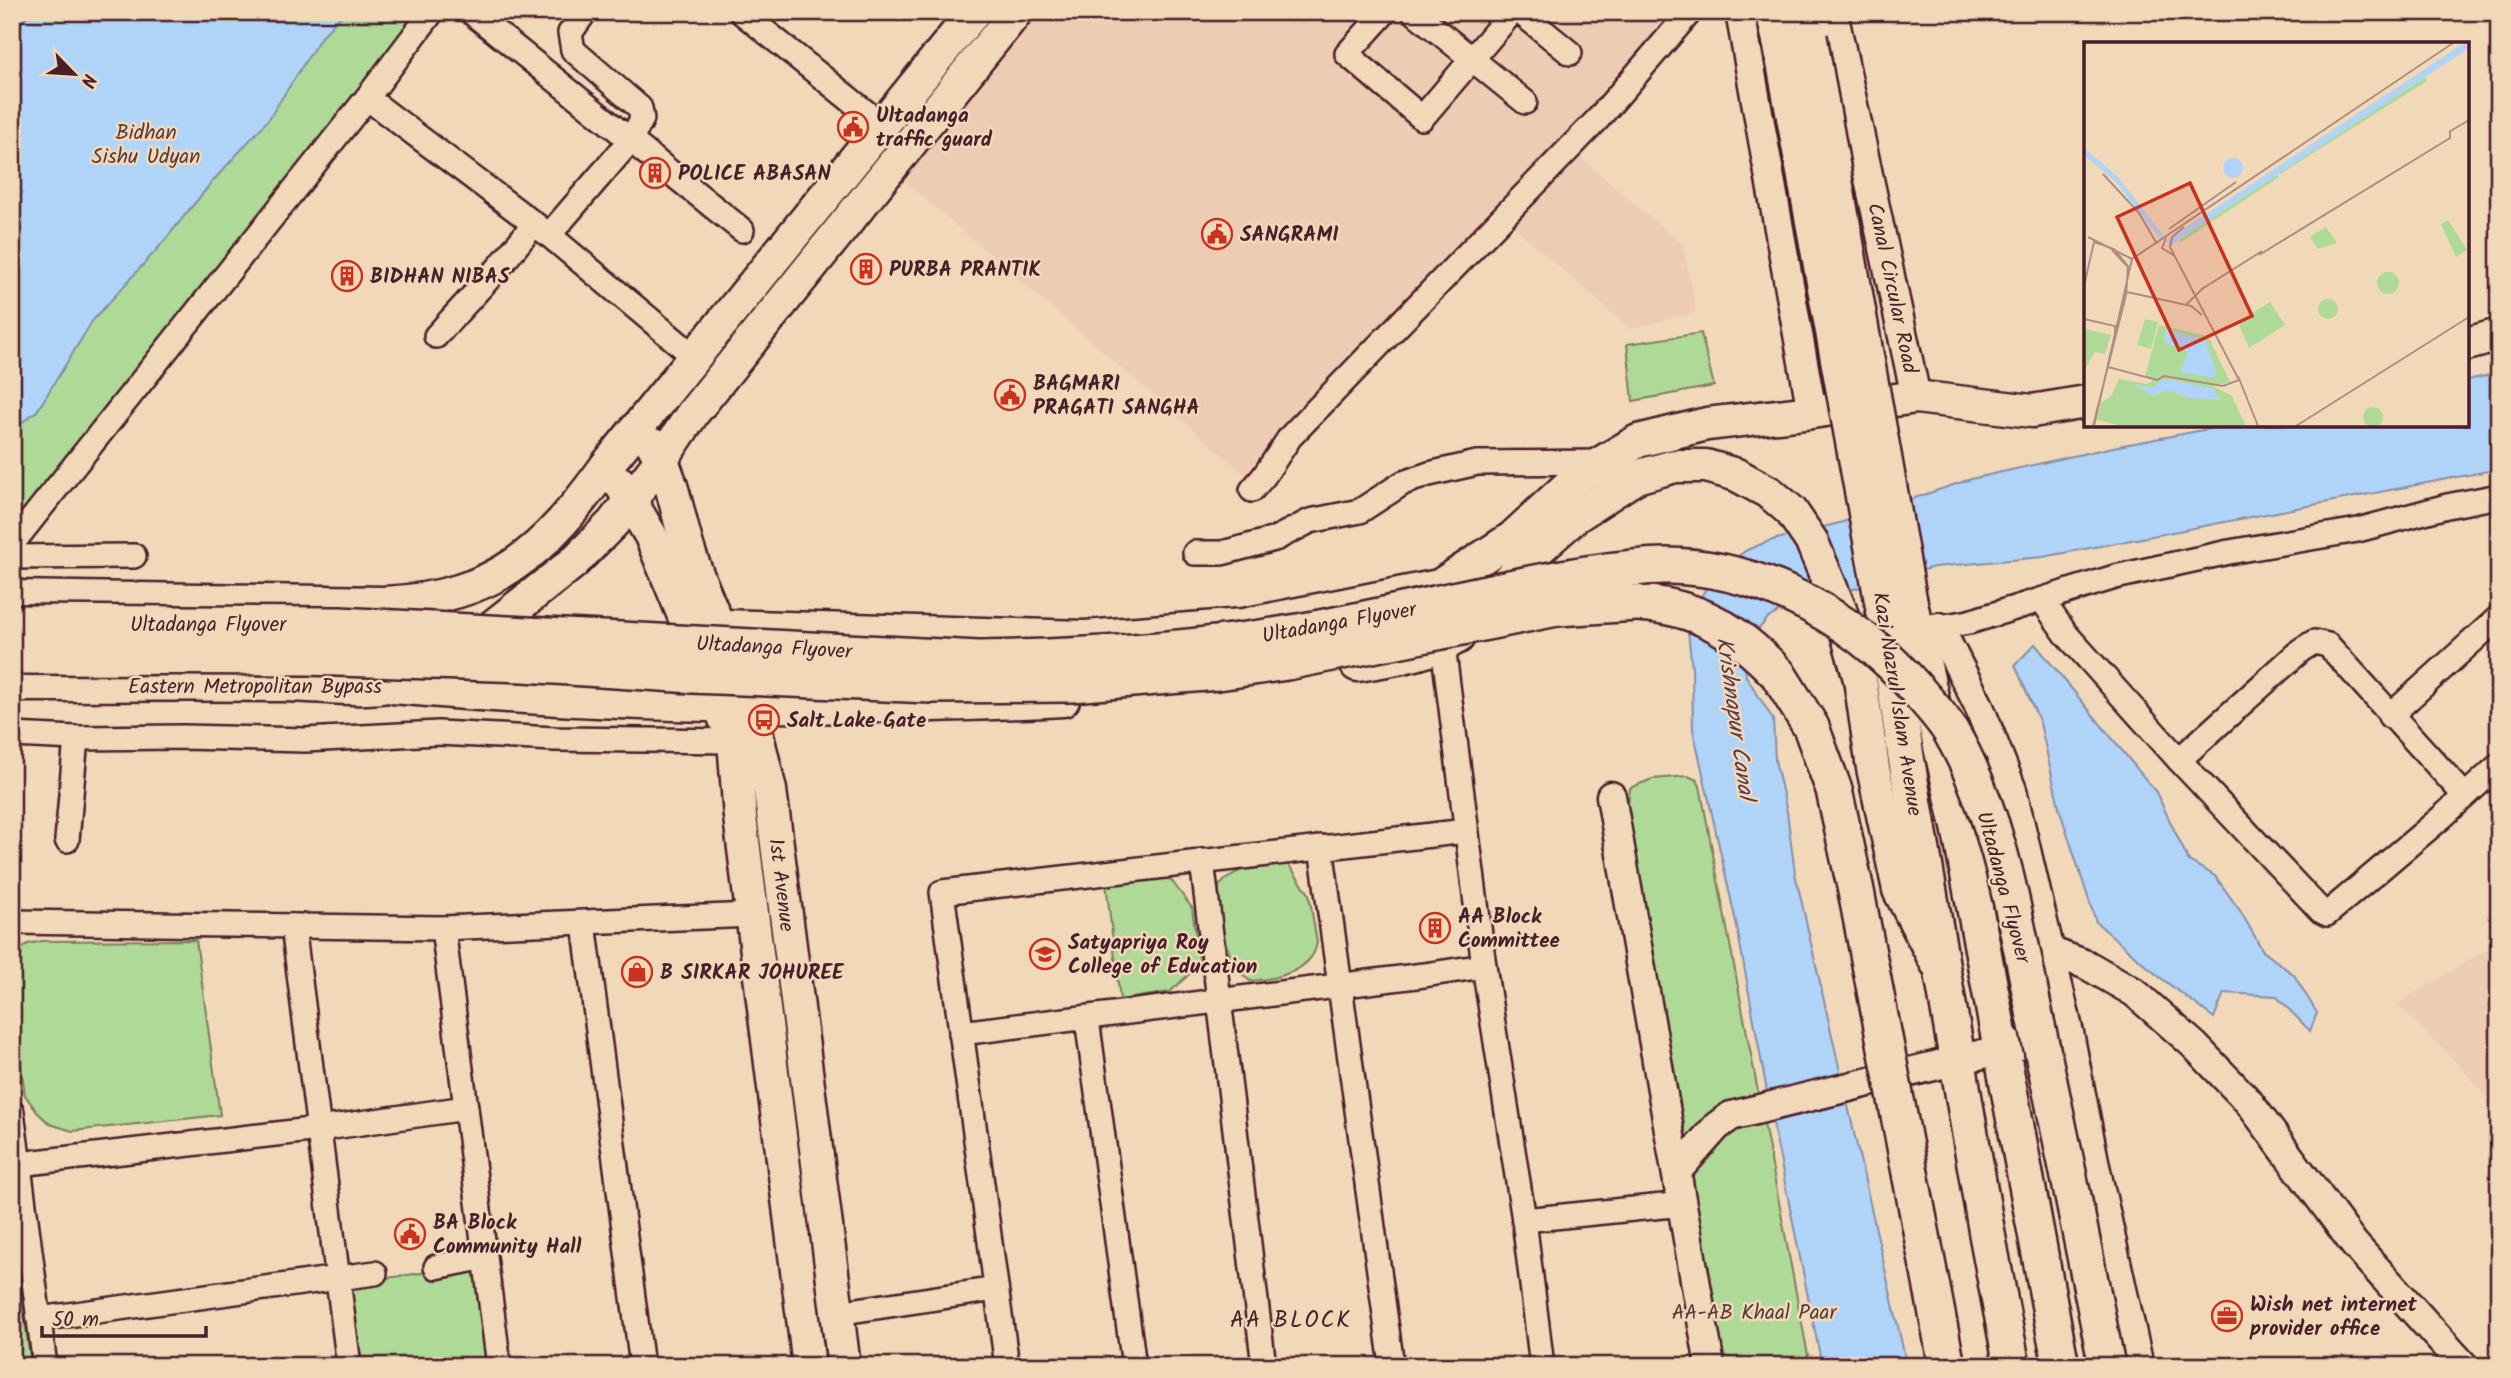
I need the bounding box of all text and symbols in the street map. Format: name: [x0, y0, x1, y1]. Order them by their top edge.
north arrow: [38, 38, 108, 108]
inset map: [2084, 42, 2469, 427]
text: N: [71, 69, 104, 92]
place label: Ultadanga traffic guard: [876, 100, 993, 157]
public building icon: Ultadanga traffic guard: [836, 110, 870, 144]
park label: Bidhan Sishu Udyan: [92, 117, 200, 174]
building icon: POLICE ABASAN: [638, 156, 672, 190]
place label: POLICE ABASAN: [678, 158, 831, 191]
street label: Canal Circular Road: [1857, 200, 1926, 377]
public building icon: SANGRAMI: [1200, 217, 1234, 251]
place label: SANGRAMI: [1240, 219, 1339, 252]
building icon: PURBA PRANTIK: [849, 252, 883, 286]
place label: PURBA PRANTIK: [889, 254, 1042, 287]
building icon: BIDHAN NIBAS: [330, 259, 364, 293]
place label: BIDHAN NIBAS: [370, 261, 510, 294]
place label: BAGMARI PRAGATI SANGHA: [1033, 368, 1200, 425]
public building icon: BAGMARI PRAGATI SANGHA: [993, 378, 1027, 412]
street label: Kazi Nazrul Islam Avenue: [1863, 590, 1931, 819]
street label: Ultadanga Flyover: [1259, 593, 1420, 653]
street label: Ultadanga Flyover: [130, 609, 287, 642]
street label: Ultadanga Flyover: [695, 628, 854, 669]
water label: Krishnapur Canal: [1705, 635, 1764, 806]
street label: Eastern Metropolitan Bypass: [128, 671, 382, 704]
bus stop icon: Salt Lake Gate: [747, 703, 781, 737]
place label: Salt Lake Gate: [787, 705, 926, 738]
street label: Ultadanga Flyover: [1966, 808, 2039, 968]
street label: 1st Avenue: [758, 837, 803, 934]
place label: AA Block Committee: [1458, 901, 1560, 958]
building icon: AA Block Committee: [1418, 911, 1452, 945]
place label: Satyapriya Roy College of Education: [1068, 927, 1257, 984]
school or university icon: Satyapriya Roy College of Education: [1028, 937, 1062, 971]
shop icon: B SIRKAR JOHUREE: [620, 955, 654, 989]
place label: B SIRKAR JOHUREE: [660, 957, 845, 990]
place label: BA Block Community Hall: [433, 1207, 582, 1264]
public building icon: BA Block Community Hall: [393, 1217, 427, 1251]
place label: Wish net internet provider office: [2249, 1289, 2417, 1346]
scale bar: [42, 1294, 206, 1338]
park label: AA-AB Khaal Paar: [1672, 1297, 1837, 1330]
office icon: Wish net internet provider office: [2210, 1299, 2244, 1333]
district label: AA BLOCK: [1230, 1303, 1352, 1339]
text: 50 m: [52, 1304, 99, 1337]

